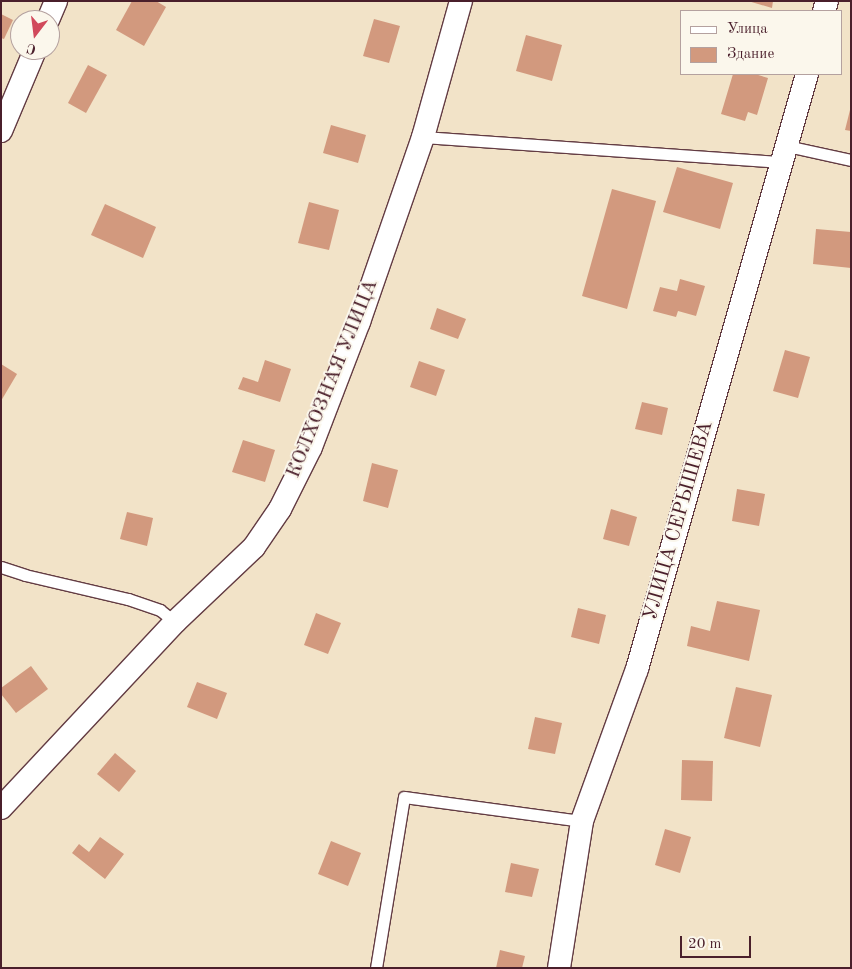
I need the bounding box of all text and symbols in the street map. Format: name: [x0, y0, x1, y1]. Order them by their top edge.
north arrow: [10, 10, 60, 60]
legend: [680, 10, 842, 75]
text: Улица: [727, 22, 768, 37]
text: С: [25, 41, 38, 56]
text: Здание: [727, 47, 774, 62]
street label: КОЛХОЗНАЯ УЛИЦА: [282, 276, 384, 482]
street label: УЛИЦА СЕРЫШЕВА: [639, 419, 719, 623]
scale bar: [682, 926, 753, 958]
text: 20 m: [688, 937, 722, 952]

